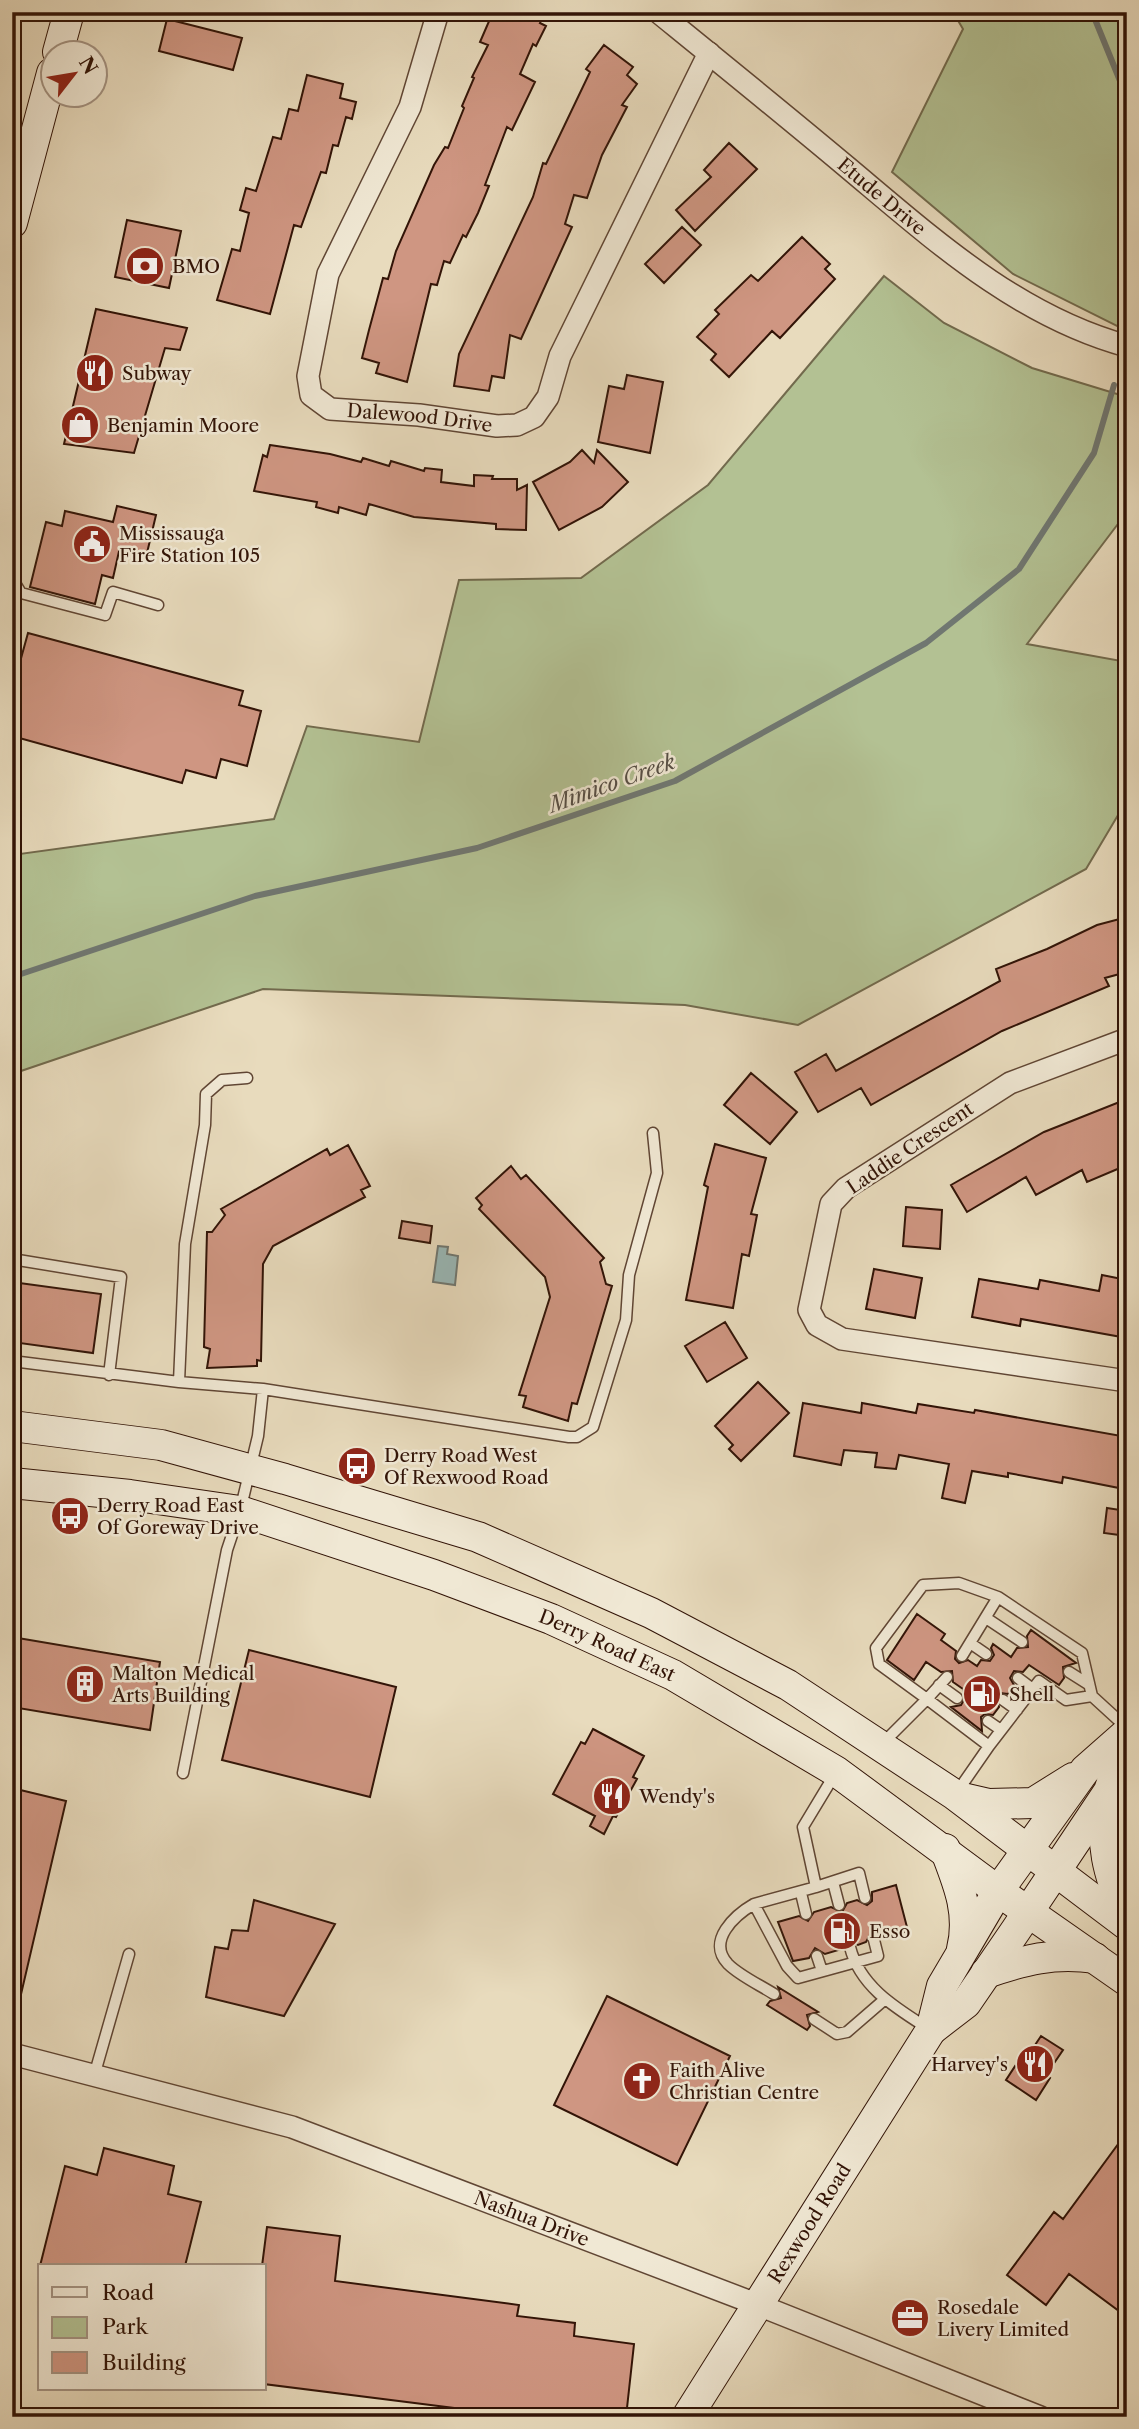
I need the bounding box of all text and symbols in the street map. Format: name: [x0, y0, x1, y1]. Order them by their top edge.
north arrow: [38, 38, 108, 108]
text: N: [74, 53, 102, 79]
street label: Etude Drive: [833, 153, 931, 240]
bank icon: BMO: [124, 245, 166, 287]
place label: BMO: [172, 255, 220, 278]
restaurant icon: Subway: [74, 352, 116, 394]
place label: Subway: [122, 362, 192, 385]
street label: Dalewood Drive: [346, 399, 494, 437]
shop icon: Benjamin Moore: [59, 404, 101, 446]
place label: Benjamin Moore: [107, 414, 259, 437]
place label: Mississauga Fire Station 105: [119, 522, 260, 567]
public building icon: Mississauga Fire Station 105: [71, 523, 113, 565]
water label: Mimico Creek: [543, 749, 679, 818]
street label: Laddie Crescent: [842, 1097, 978, 1199]
place label: Derry Road West Of Rexwood Road: [384, 1444, 549, 1489]
bus stop icon: Derry Road West Of Rexwood Road: [336, 1445, 378, 1487]
place label: Derry Road East Of Goreway Drive: [97, 1494, 259, 1539]
bus stop icon: Derry Road East Of Goreway Drive: [49, 1495, 91, 1537]
street label: Derry Road East: [536, 1604, 679, 1686]
place label: Malton Medical Arts Building: [111, 1662, 255, 1707]
building icon: Malton Medical Arts Building: [64, 1663, 106, 1705]
fuel station icon: Shell: [961, 1673, 1003, 1715]
place label: Shell: [1009, 1683, 1055, 1706]
restaurant icon: Wendy's: [591, 1775, 633, 1817]
place label: Wendy's: [638, 1785, 715, 1808]
fuel station icon: Esso: [821, 1910, 863, 1952]
place label: Esso: [869, 1920, 910, 1943]
restaurant icon: Harvey's: [1014, 2043, 1056, 2085]
place label: Harvey's: [931, 2053, 1008, 2076]
place label: Faith Alive Christian Centre: [669, 2059, 819, 2104]
church icon: Faith Alive Christian Centre: [621, 2060, 663, 2102]
street label: Rexwood Road: [763, 2159, 856, 2287]
street label: Nashua Drive: [471, 2186, 593, 2251]
legend: [38, 2264, 266, 2390]
text: Road: [102, 2280, 154, 2305]
place label: Rosedale Livery Limited: [937, 2296, 1070, 2341]
office icon: Rosedale Livery Limited: [889, 2297, 931, 2339]
text: Park: [102, 2314, 148, 2339]
text: Building: [102, 2350, 187, 2375]

